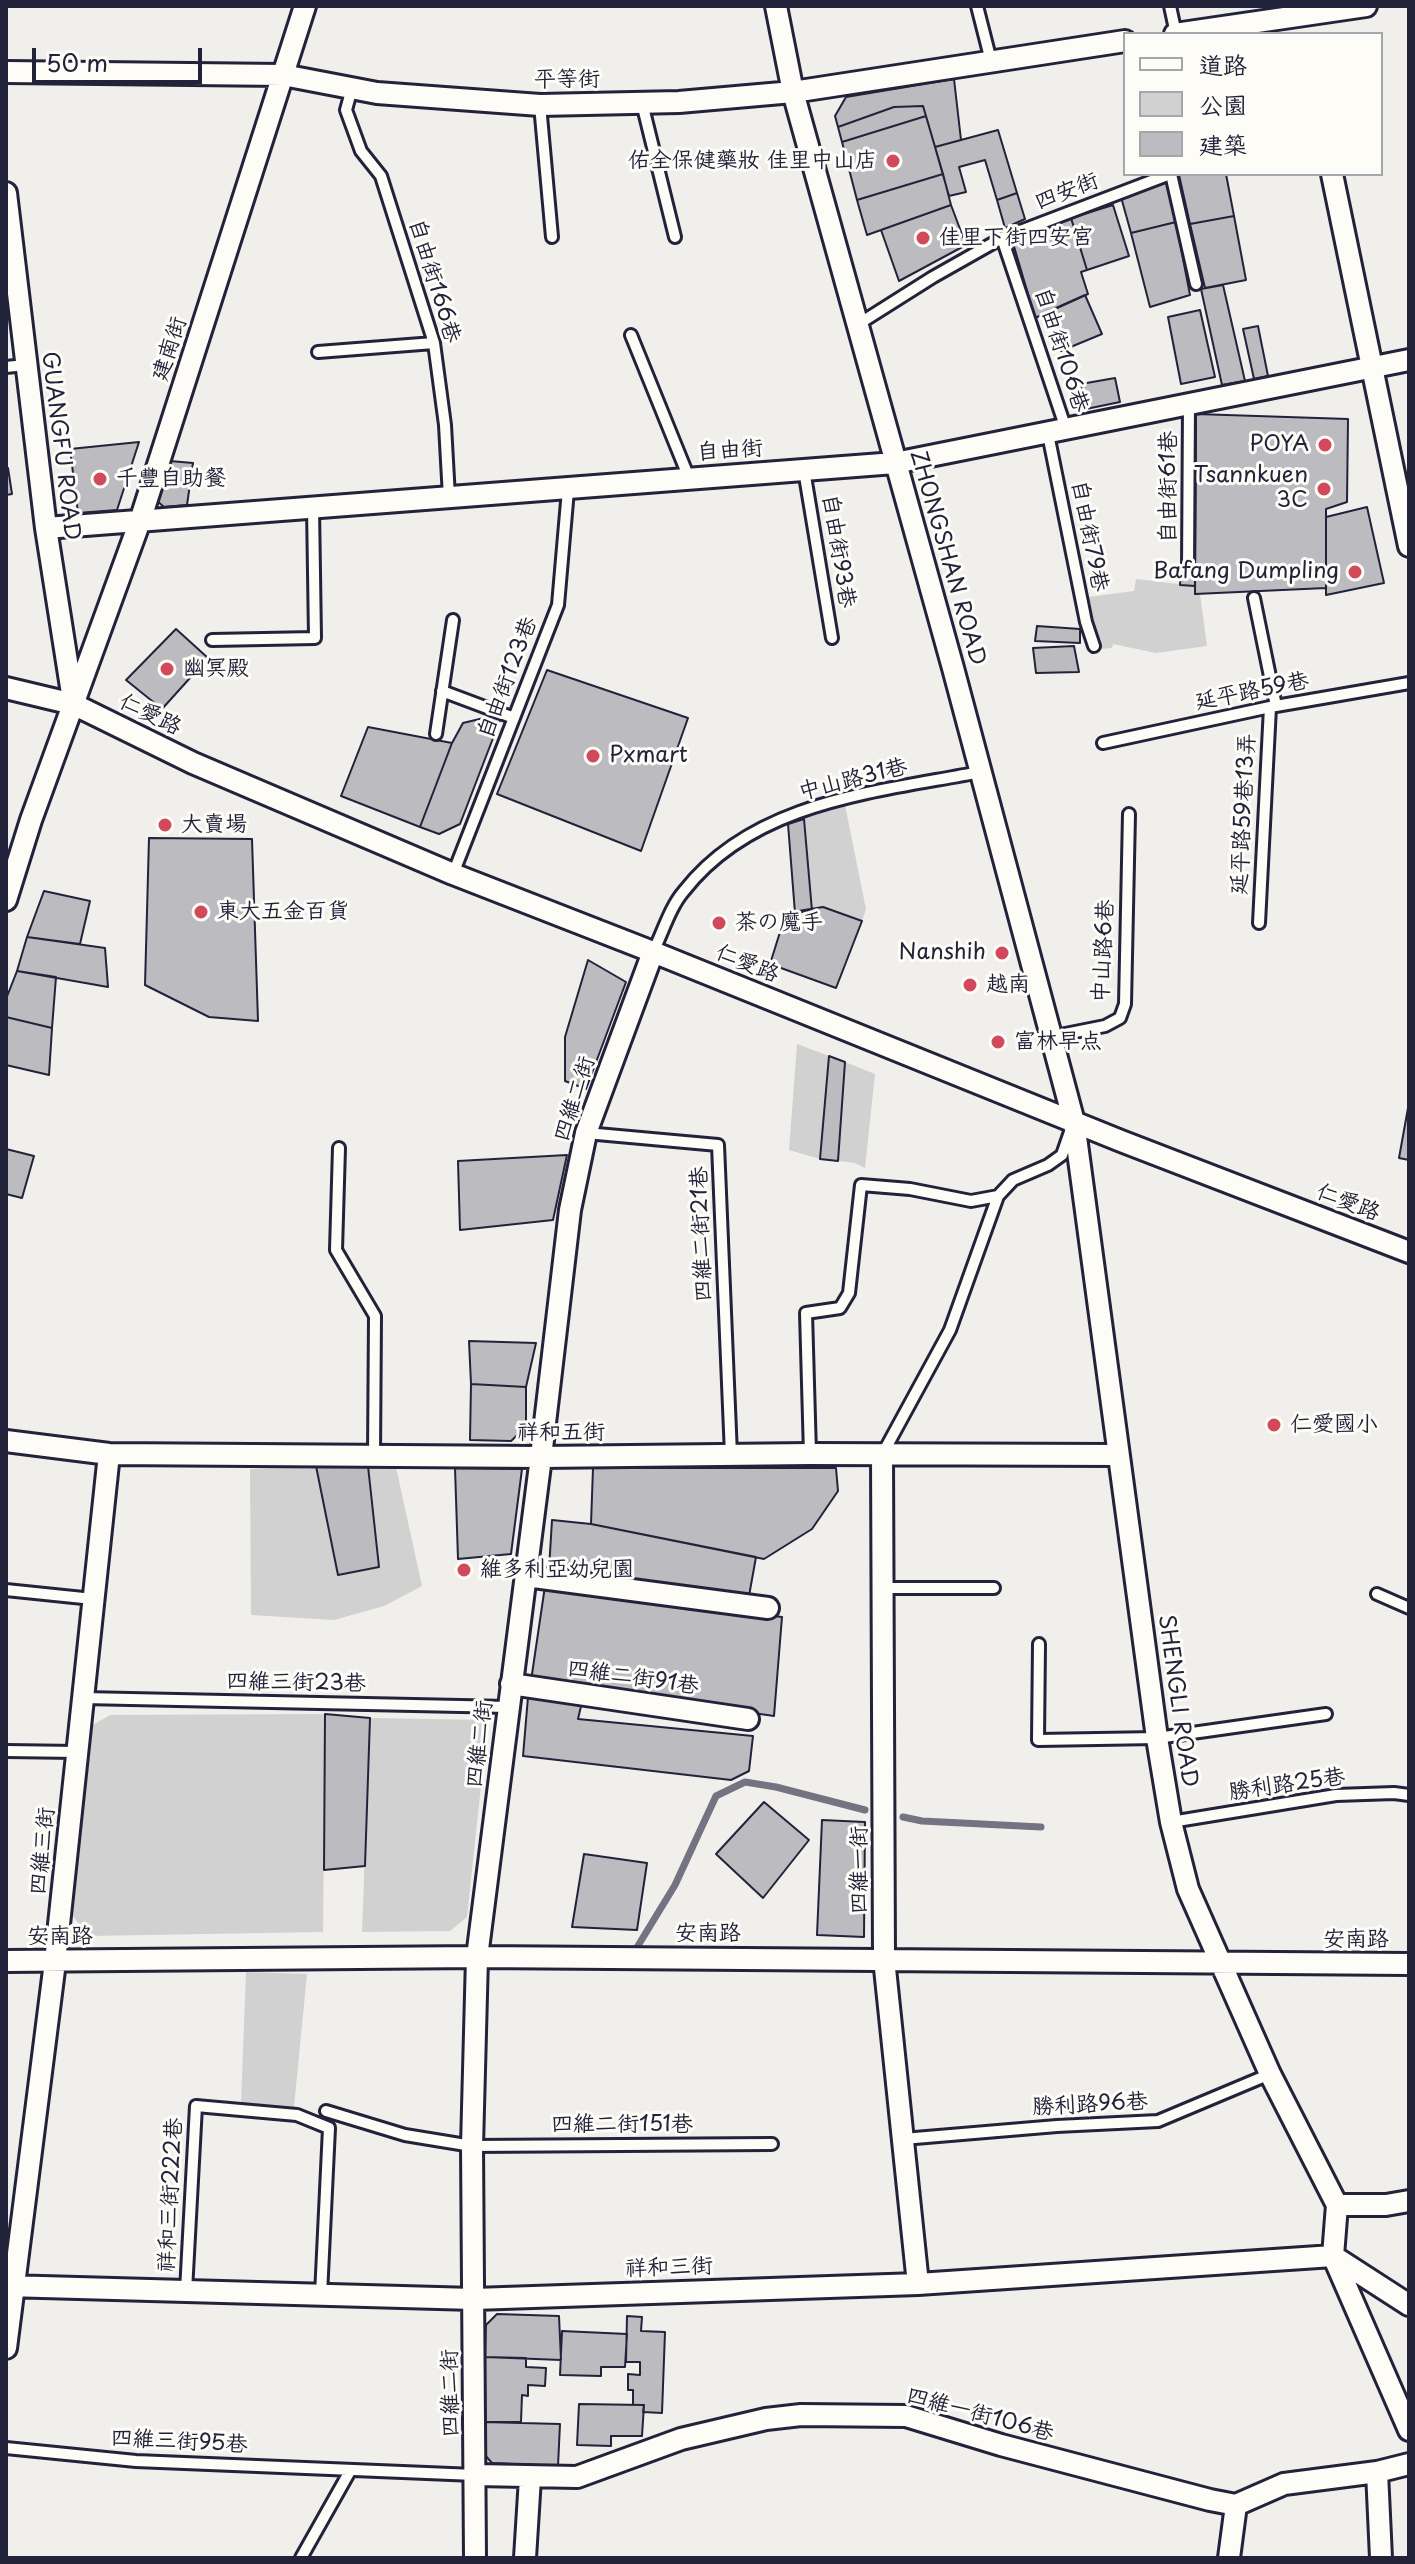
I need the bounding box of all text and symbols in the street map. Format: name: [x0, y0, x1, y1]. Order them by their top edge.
scale bar: [36, 32, 206, 82]
legend: [1123, 32, 1383, 176]
text: 50 m: [46, 44, 108, 80]
text: 道路: [1199, 46, 1247, 82]
street label: 平等街: [534, 67, 600, 93]
text: 公園: [1199, 86, 1247, 122]
text: 建築: [1199, 126, 1247, 162]
place label: 佑全保健藥妝 佳里中山店: [628, 148, 877, 174]
marker: 佑全保健藥妝 佳里中山店: [884, 152, 902, 170]
street label: 四安街: [1031, 168, 1103, 216]
street label: 自由街166巷: [403, 216, 465, 346]
place label: 佳里下街四安宮: [939, 225, 1093, 251]
marker: 佳里下街四安宮: [914, 229, 932, 247]
street label: 自由街106巷: [1028, 284, 1094, 416]
street label: 建南街: [147, 314, 193, 384]
street label: GUANGFU ROAD: [35, 350, 85, 542]
street label: 自由街61巷: [1156, 431, 1182, 543]
place label: POYA: [1249, 432, 1309, 458]
street label: 自由街: [696, 436, 764, 466]
marker: POYA: [1316, 436, 1334, 454]
street label: ZHONGSHAN ROAD: [904, 447, 990, 669]
place label: Tsannkuen 3C: [1194, 463, 1308, 514]
place label: 千豐自助餐: [116, 466, 226, 492]
marker: 千豐自助餐: [91, 470, 109, 488]
street label: 自由街79巷: [1065, 478, 1113, 594]
marker: Tsannkuen 3C: [1315, 480, 1333, 498]
street label: 自由街93巷: [816, 492, 860, 610]
place label: Bafang Dumpling: [1153, 559, 1339, 585]
marker: Bafang Dumpling: [1346, 563, 1364, 581]
street label: 自由街123巷: [473, 613, 543, 743]
place label: 幽冥殿: [183, 656, 249, 682]
marker: 幽冥殿: [158, 660, 176, 678]
street label: 延平路59巷: [1193, 668, 1311, 716]
street label: 仁愛路: [115, 689, 185, 741]
street label: 延平路59巷13弄: [1227, 732, 1261, 896]
place label: Pxmart: [609, 743, 688, 769]
marker: Pxmart: [584, 747, 602, 765]
street label: 中山路31巷: [796, 754, 910, 806]
place label: 大賣場: [181, 812, 247, 838]
marker: 大賣場: [156, 816, 174, 834]
place label: 東大五金百貨: [217, 899, 349, 925]
street label: 中山路6巷: [1088, 899, 1120, 1003]
marker: 東大五金百貨: [192, 903, 210, 921]
place label: 茶の魔手: [735, 910, 823, 936]
marker: 茶の魔手: [710, 914, 728, 932]
street label: 仁愛路: [711, 939, 783, 989]
place label: Nanshih: [899, 940, 986, 966]
marker: Nanshih: [993, 944, 1011, 962]
place label: 越南: [986, 972, 1030, 998]
marker: 越南: [961, 976, 979, 994]
place label: 富林早点: [1014, 1029, 1102, 1055]
marker: 富林早点: [989, 1033, 1007, 1051]
street label: 四維二街: [549, 1053, 601, 1145]
street label: 四維二街21巷: [686, 1166, 718, 1302]
street label: 仁愛路: [1312, 1179, 1384, 1227]
place label: 仁愛國小: [1290, 1412, 1378, 1438]
marker: 仁愛國小: [1265, 1416, 1283, 1434]
street label: 祥和五街: [517, 1420, 605, 1446]
place label: 維多利亞幼兒園: [480, 1557, 634, 1583]
marker: 維多利亞幼兒園: [455, 1561, 473, 1579]
street label: SHENGLI ROAD: [1152, 1613, 1202, 1789]
street label: 四維二街91巷: [565, 1656, 701, 1700]
street label: 四維三街23巷: [226, 1669, 366, 1697]
street label: 四維二街: [462, 1699, 498, 1789]
street label: 勝利路25巷: [1227, 1764, 1347, 1806]
street label: 四維三街: [25, 1806, 61, 1896]
street label: 四維一街: [847, 1826, 873, 1914]
street label: 安南路: [675, 1921, 741, 1947]
street label: 安南路: [27, 1924, 93, 1950]
street label: 安南路: [1323, 1927, 1389, 1953]
street label: 勝利路96巷: [1031, 2089, 1149, 2121]
street label: 四維二街151巷: [551, 2112, 693, 2138]
street label: 祥和三街222巷: [154, 2117, 188, 2273]
street label: 祥和三街: [625, 2253, 713, 2283]
street label: 四維二街: [437, 2349, 465, 2437]
street label: 四維一街106巷: [903, 2383, 1057, 2447]
street label: 四維三街95巷: [110, 2425, 248, 2459]

